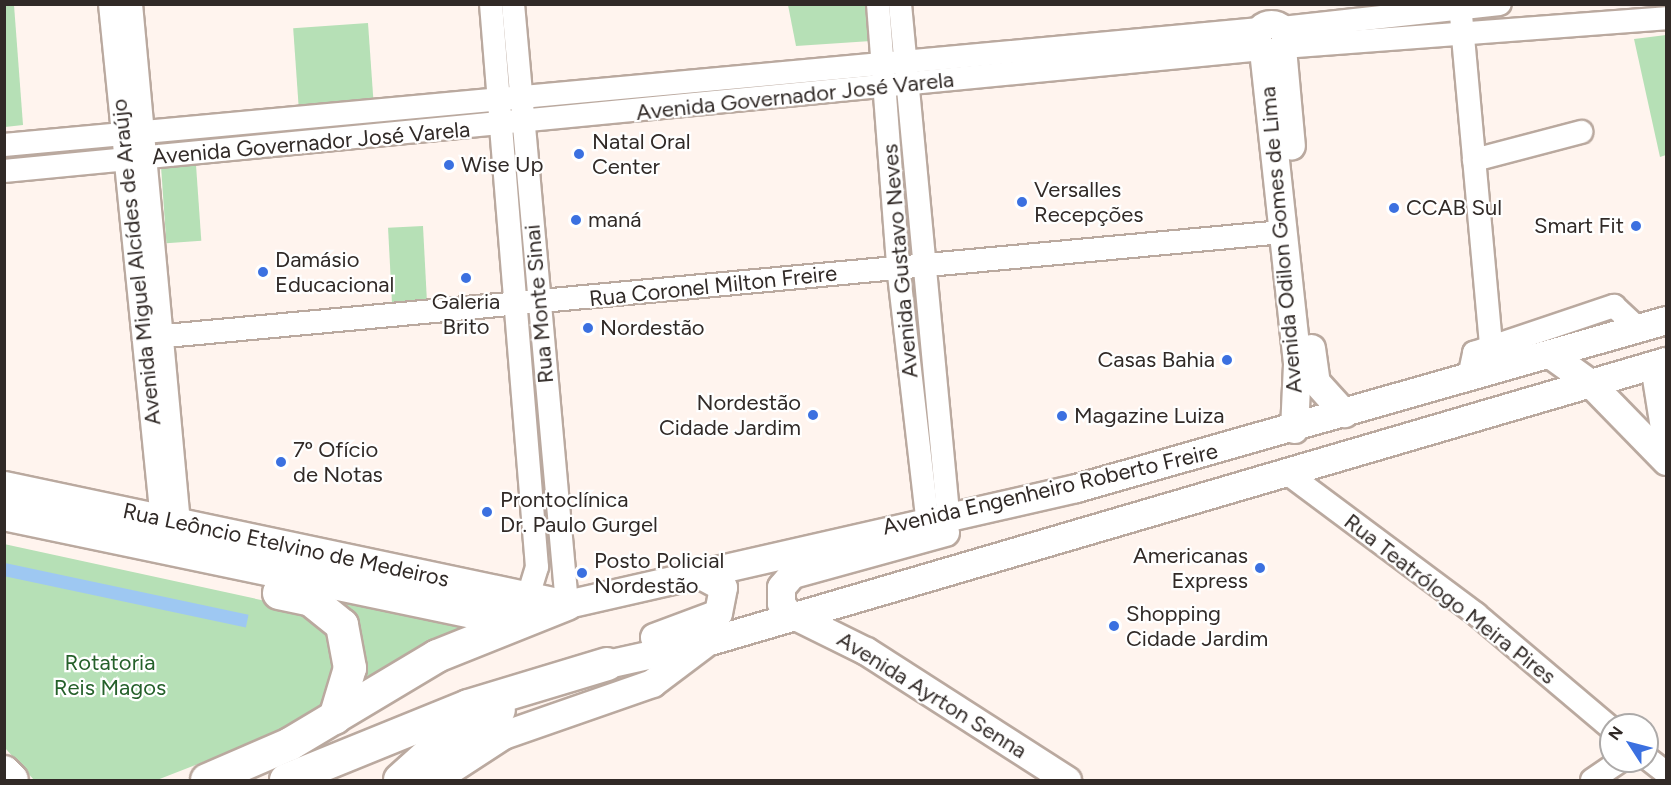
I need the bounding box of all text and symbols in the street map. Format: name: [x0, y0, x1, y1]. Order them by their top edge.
street label: Avenida Governador José Varela: [635, 66, 955, 126]
street label: Avenida Odilon Gomes de Lima: [1254, 86, 1308, 394]
street label: Avenida Miguel Alcídes de Araújo: [106, 97, 166, 427]
street label: Avenida Governador José Varela: [151, 116, 471, 170]
place label: Natal Oral Center: [592, 128, 691, 180]
street label: Avenida Gustavo Neves: [877, 143, 923, 379]
marker: Natal Oral Center: [570, 145, 588, 163]
place label: Wise Up: [461, 152, 543, 178]
marker: Wise Up: [442, 158, 456, 172]
place label: Versalles Recepções: [1034, 176, 1144, 228]
marker: Versalles Recepções: [1015, 195, 1029, 209]
place label: CCAB Sul: [1406, 195, 1502, 221]
marker: CCAB Sul: [1387, 201, 1401, 215]
place label: maná: [588, 207, 641, 233]
marker: maná: [569, 213, 583, 227]
place label: Smart Fit: [1534, 213, 1624, 239]
marker: Smart Fit: [1629, 219, 1643, 233]
street label: Rua Monte Sinai: [519, 224, 559, 384]
place label: Damásio Educacional: [275, 246, 394, 298]
street label: Rua Coronel Milton Freire: [588, 260, 838, 312]
marker: Damásio Educacional: [256, 265, 270, 279]
marker: Galeria Brito: [459, 271, 473, 285]
place label: Galeria Brito: [432, 288, 500, 340]
place label: Nordestão: [600, 315, 705, 341]
marker: Nordestão: [581, 321, 595, 335]
place label: Casas Bahia: [1097, 347, 1215, 373]
marker: Casas Bahia: [1220, 353, 1234, 367]
place label: Nordestão Cidade Jardim: [659, 389, 801, 440]
place label: Magazine Luiza: [1074, 403, 1224, 429]
marker: Nordestão Cidade Jardim: [806, 408, 820, 422]
marker: Magazine Luiza: [1055, 409, 1069, 423]
place label: 7º Ofício de Notas: [293, 436, 383, 488]
street label: Avenida Engenheiro Roberto Freire: [880, 438, 1220, 540]
marker: 7º Ofício de Notas: [274, 455, 288, 469]
place label: Prontoclínica Dr. Paulo Gurgel: [500, 486, 658, 538]
street label: Rua Leôncio Etelvino de Medeiros: [120, 497, 452, 593]
marker: Prontoclínica Dr. Paulo Gurgel: [478, 503, 496, 521]
street label: Rua Teatrólogo Meira Pires: [1339, 508, 1561, 690]
place label: Americanas Express: [1133, 542, 1248, 594]
place label: Posto Policial Nordestão: [594, 547, 724, 598]
marker: Americanas Express: [1253, 561, 1267, 575]
marker: Posto Policial Nordestão: [575, 566, 589, 580]
place label: Shopping Cidade Jardim: [1126, 600, 1268, 652]
marker: Shopping Cidade Jardim: [1107, 619, 1121, 633]
street label: Avenida Ayrton Senna: [832, 626, 1032, 764]
park label: Rotatoria Reis Magos: [54, 649, 166, 700]
north arrow: [1599, 713, 1659, 773]
text: N: [1604, 723, 1627, 744]

